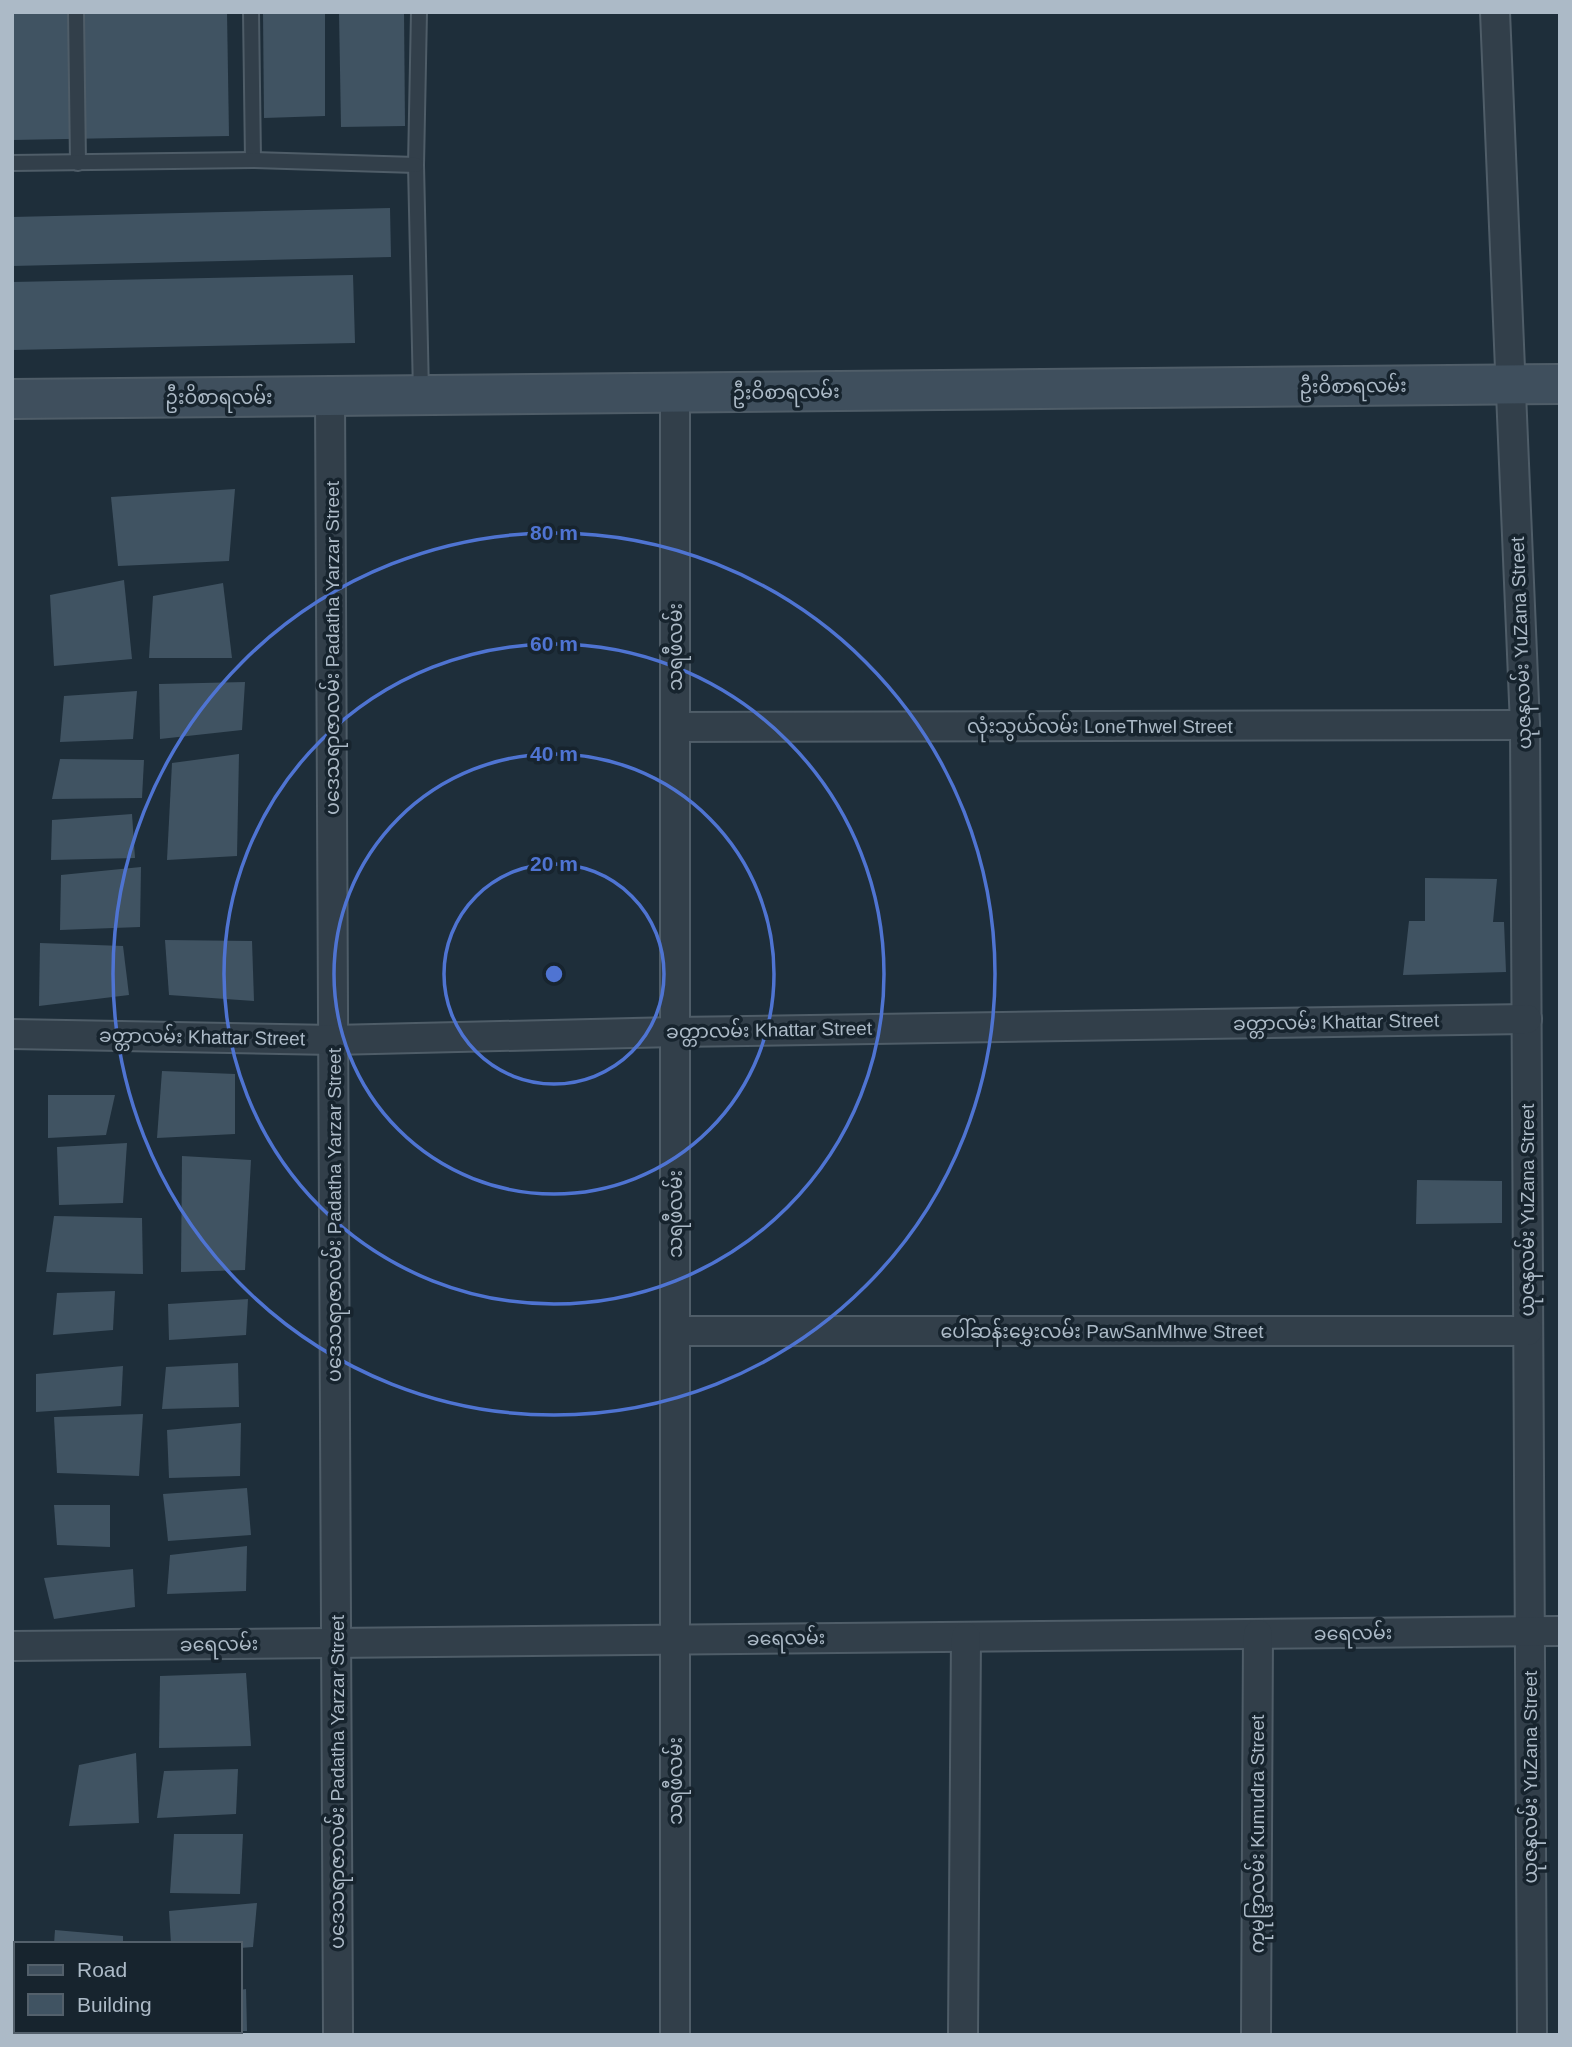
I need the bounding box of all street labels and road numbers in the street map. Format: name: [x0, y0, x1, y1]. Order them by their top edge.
street label: ဦးဝိစာရလမ်း: [1299, 371, 1407, 402]
street label: ဦးဝိစာရလမ်း: [732, 377, 840, 408]
street label: ဦးဝိစာရလမ်း: [165, 383, 273, 413]
street label: ပဒေသရာဇာလမ်း Padatha Yarzar Street: [318, 480, 348, 815]
street label: ယုဇနလမ်း YuZana Street: [1503, 535, 1541, 750]
street label: သရဖီလမ်း: [661, 603, 691, 691]
street label: လုံးသွယ်လမ်း LoneThwel Street: [967, 712, 1234, 743]
street label: ခတ္တာလမ်း Khattar Street: [1233, 1006, 1440, 1039]
street label: ခတ္တာလမ်း Khattar Street: [666, 1014, 873, 1047]
street label: ခတ္တာလမ်း Khattar Street: [99, 1021, 306, 1054]
street label: ပဒေသရာဇာလမ်း Padatha Yarzar Street: [320, 1047, 350, 1382]
street label: ယုဇနလမ်း YuZana Street: [1513, 1103, 1544, 1316]
street label: သရဖီလမ်း: [661, 1170, 691, 1258]
street label: ပေါ်ဆန်းမွှေးလမ်း PawSanMhwe Street: [940, 1317, 1264, 1347]
street label: ပဒေသရာဇာလမ်း Padatha Yarzar Street: [323, 1614, 353, 1949]
street label: ခရေလမ်း: [1314, 1618, 1393, 1649]
street label: ခရေလမ်း: [747, 1623, 826, 1654]
street label: ခရေလမ်း: [180, 1629, 259, 1660]
street label: ယုဇနလမ်း YuZana Street: [1516, 1670, 1547, 1883]
street label: ကုမုဒ္ဒြာလမ်း Kumudra Street: [1243, 1714, 1274, 1953]
street label: သရဖီလမ်း: [661, 1737, 691, 1825]

